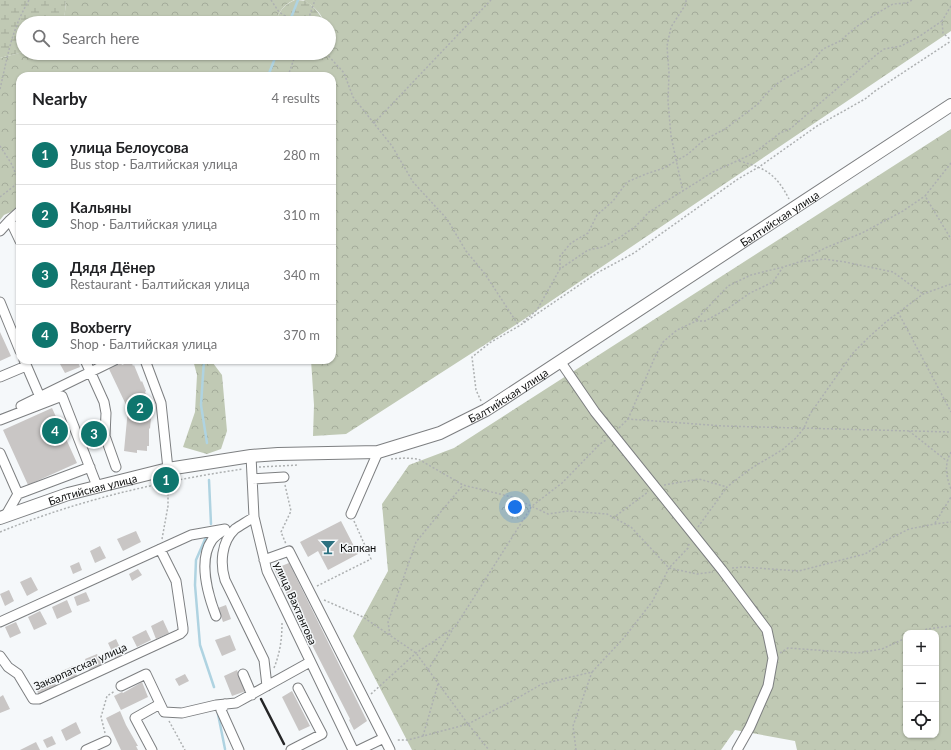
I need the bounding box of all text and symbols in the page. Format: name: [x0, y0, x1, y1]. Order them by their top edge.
search box: [16, 16, 336, 60]
icon: search: [30, 27, 52, 49]
text: Search here: [62, 29, 139, 47]
text: Nearby: [32, 88, 87, 109]
text: 4 results: [272, 90, 320, 106]
text: улица Белоусова: [70, 138, 189, 156]
text: 1: [41, 147, 49, 163]
text: 280 m: [283, 147, 320, 163]
text: Bus stop · Балтийская улица: [70, 156, 238, 172]
street label: Балтийская улица: [737, 187, 821, 248]
text: Кальяны: [70, 198, 131, 216]
text: 2: [41, 207, 49, 223]
text: 310 m: [283, 207, 320, 223]
text: Shop · Балтийская улица: [70, 216, 217, 232]
text: Дядя Дёнер: [70, 258, 155, 276]
text: 3: [41, 267, 49, 283]
text: 340 m: [283, 267, 320, 283]
text: Restaurant · Балтийская улица: [70, 276, 250, 292]
text: Boxberry: [70, 318, 132, 336]
text: 4: [41, 327, 49, 343]
text: 370 m: [283, 327, 320, 343]
text: Shop · Балтийская улица: [70, 336, 217, 352]
street label: Балтийская улица: [466, 365, 550, 425]
pin: 2: [127, 393, 153, 423]
pin: 4: [42, 416, 68, 446]
pin: 3: [81, 419, 107, 449]
pin: 1: [153, 465, 179, 495]
street label: Балтийская улица: [46, 471, 138, 507]
your location: [505, 497, 525, 517]
bar icon: Капкан: [319, 538, 337, 556]
place label: Капкан: [340, 541, 376, 554]
street label: улица Вахтангова: [272, 559, 320, 647]
map controls: [903, 630, 939, 738]
button: +: [903, 630, 939, 666]
street label: Закарпатская улица: [31, 640, 129, 692]
button: −: [903, 666, 939, 702]
button: locate: [903, 702, 939, 738]

